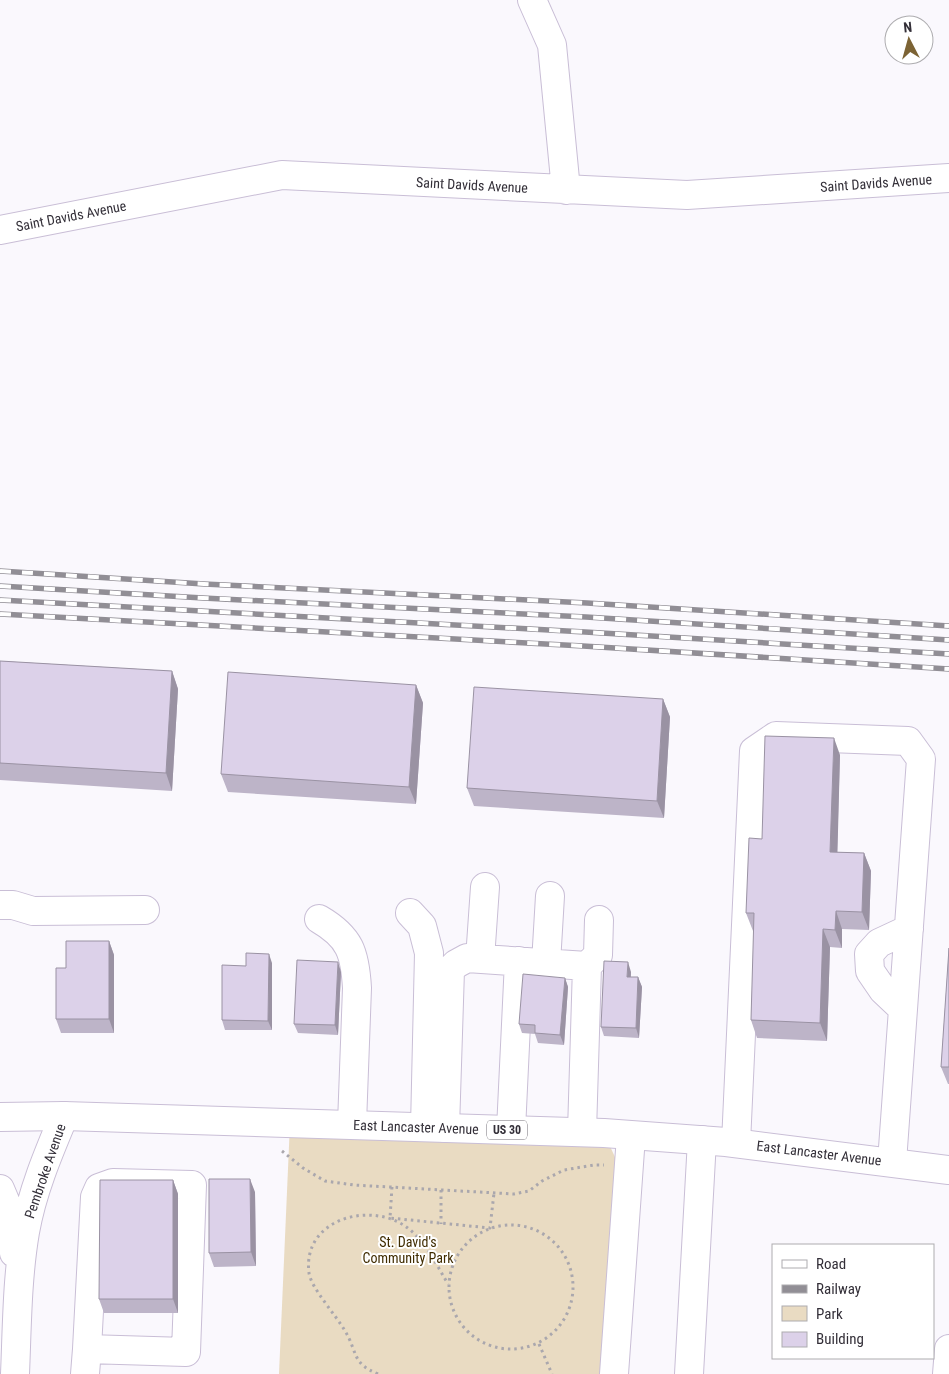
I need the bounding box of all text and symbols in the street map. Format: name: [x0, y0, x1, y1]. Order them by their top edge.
north arrow: [884, 15, 934, 65]
text: N: [903, 19, 913, 35]
street label: Saint Davids Avenue: [820, 171, 933, 195]
street label: Saint Davids Avenue: [416, 174, 529, 196]
street label: Saint Davids Avenue: [15, 197, 128, 235]
street label: East Lancaster Avenue: [353, 1117, 479, 1137]
road number: US 30: [487, 1120, 527, 1140]
street label: Pembroke Avenue: [21, 1121, 69, 1220]
street label: East Lancaster Avenue: [756, 1137, 883, 1169]
park label: St. David's Community Park: [363, 1234, 454, 1266]
legend: [772, 1244, 934, 1359]
text: Road: [816, 1255, 846, 1273]
text: Railway: [816, 1280, 861, 1298]
text: Park: [816, 1305, 843, 1323]
text: Building: [816, 1330, 864, 1348]

